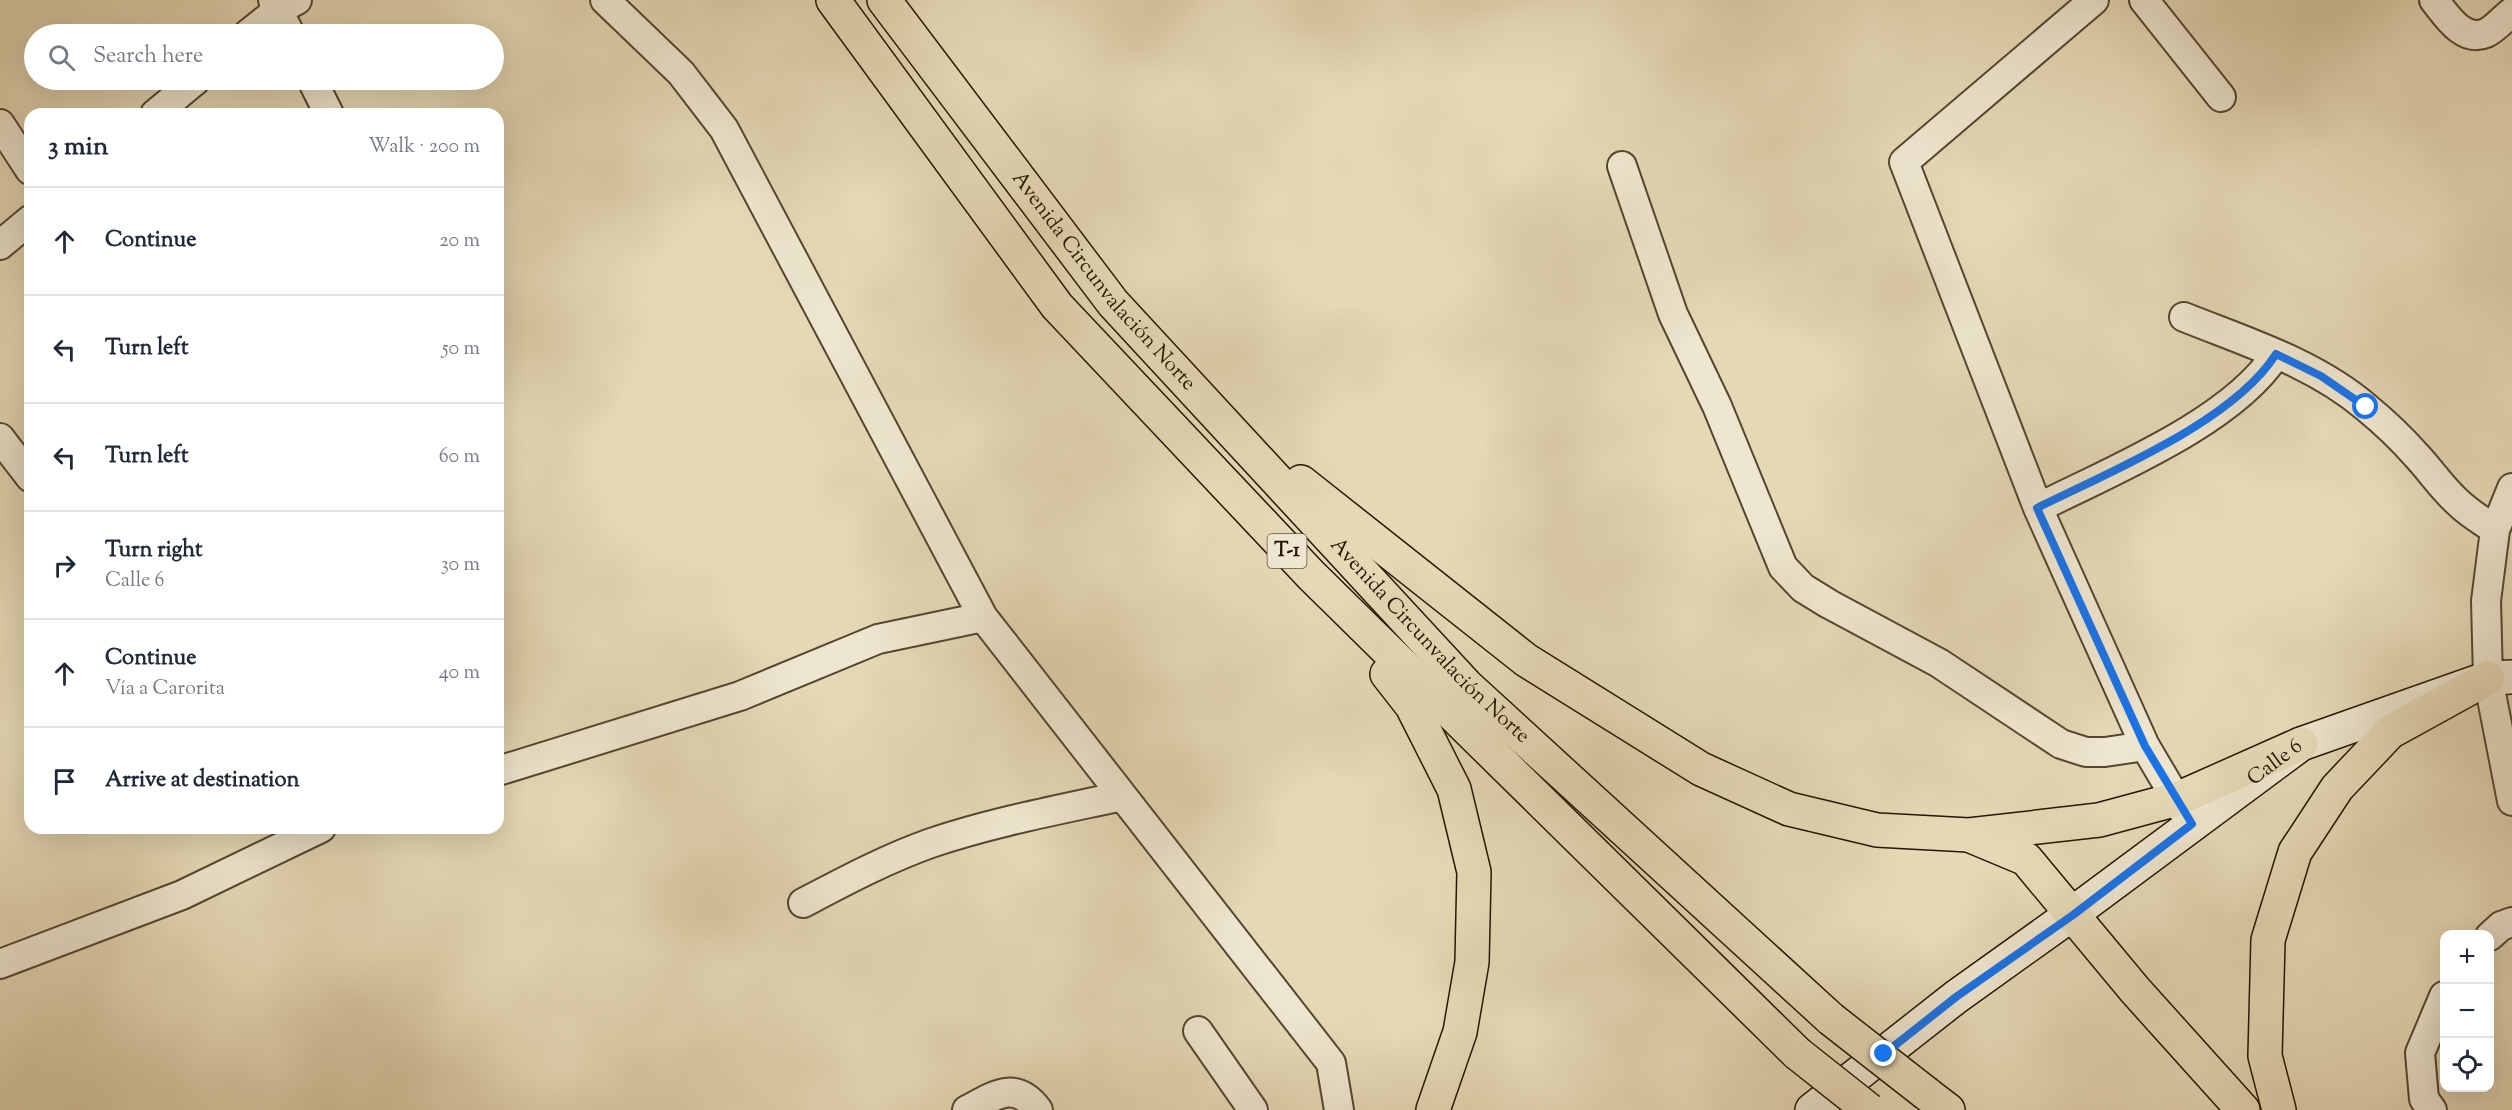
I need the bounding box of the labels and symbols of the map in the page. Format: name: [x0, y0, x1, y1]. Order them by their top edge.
street label: Avenida Circunvalación Norte: [1004, 165, 1202, 398]
route start: [2352, 393, 2378, 419]
street label: Avenida Circunvalación Norte: [1322, 531, 1536, 751]
road number: T-1: [1268, 534, 1306, 568]
street label: Calle 6: [2241, 732, 2309, 794]
route end: [1870, 1040, 1896, 1066]

